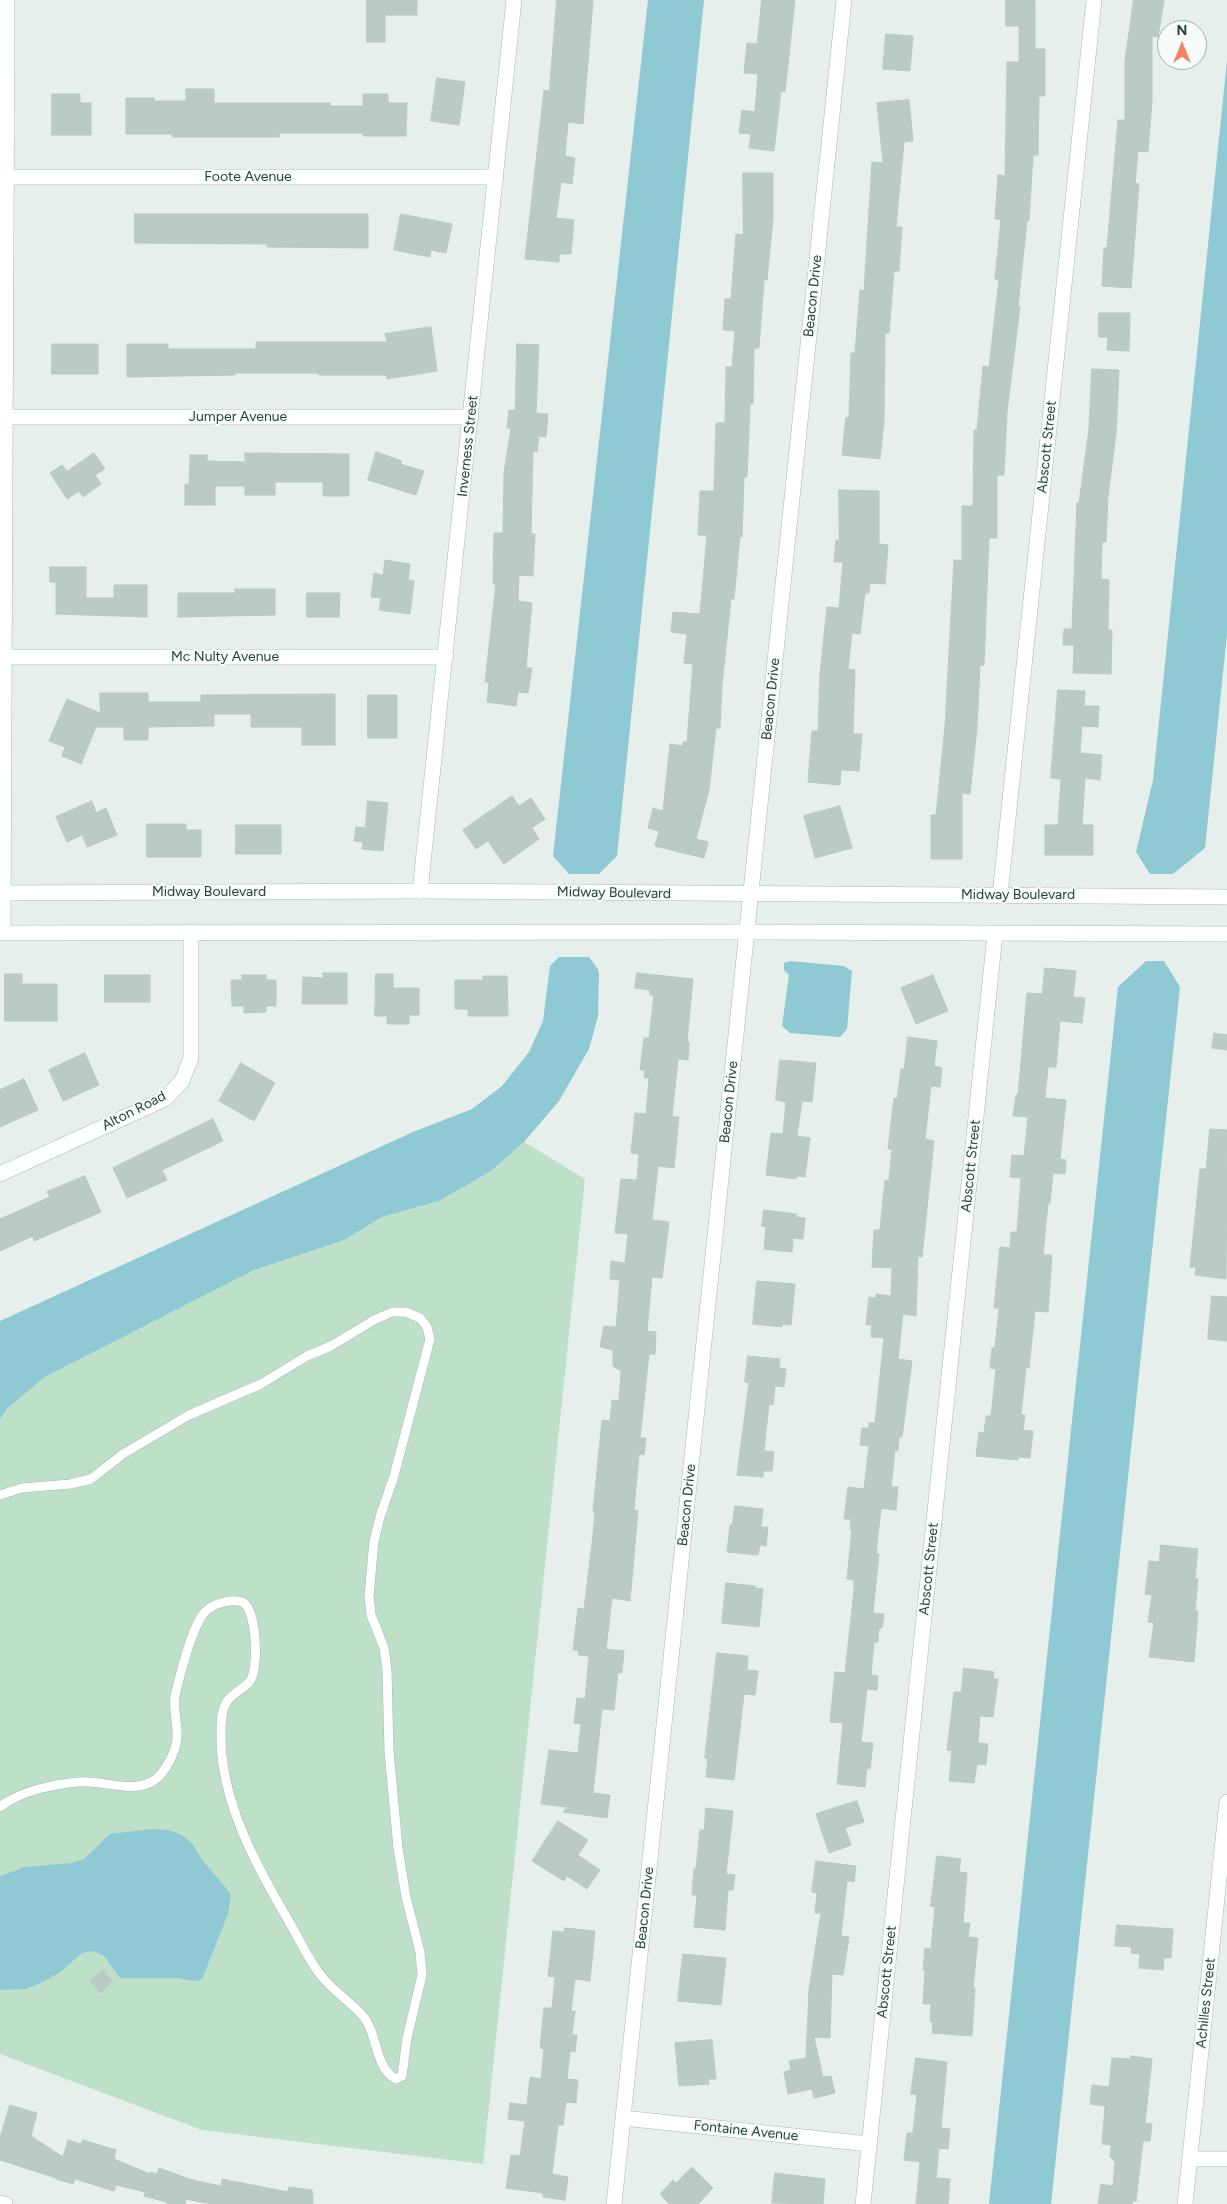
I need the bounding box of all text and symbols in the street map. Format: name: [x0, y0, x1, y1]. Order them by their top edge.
north arrow: [1157, 20, 1207, 70]
text: N: [1177, 22, 1187, 39]
street label: Foote Avenue: [204, 169, 292, 185]
street label: Beacon Drive: [800, 254, 826, 338]
street label: Inverness Street: [454, 394, 482, 498]
street label: Abscott Street: [1034, 400, 1060, 494]
street label: Jumper Avenue: [189, 409, 287, 425]
street label: Mc Nulty Avenue: [171, 649, 279, 665]
street label: Beacon Drive: [758, 657, 784, 741]
street label: Midway Boulevard: [152, 884, 266, 900]
street label: Midway Boulevard: [557, 884, 671, 902]
street label: Midway Boulevard: [961, 887, 1075, 903]
street label: Beacon Drive: [716, 1060, 742, 1144]
street label: Alton Road: [99, 1088, 169, 1134]
street label: Abscott Street: [958, 1119, 984, 1213]
street label: Beacon Drive: [674, 1463, 700, 1547]
street label: Abscott Street: [916, 1522, 942, 1616]
street label: Beacon Drive: [632, 1866, 658, 1950]
street label: Abscott Street: [874, 1925, 900, 2019]
street label: Achilles Street: [1193, 1957, 1219, 2049]
street label: Fontaine Avenue: [693, 2117, 799, 2145]

